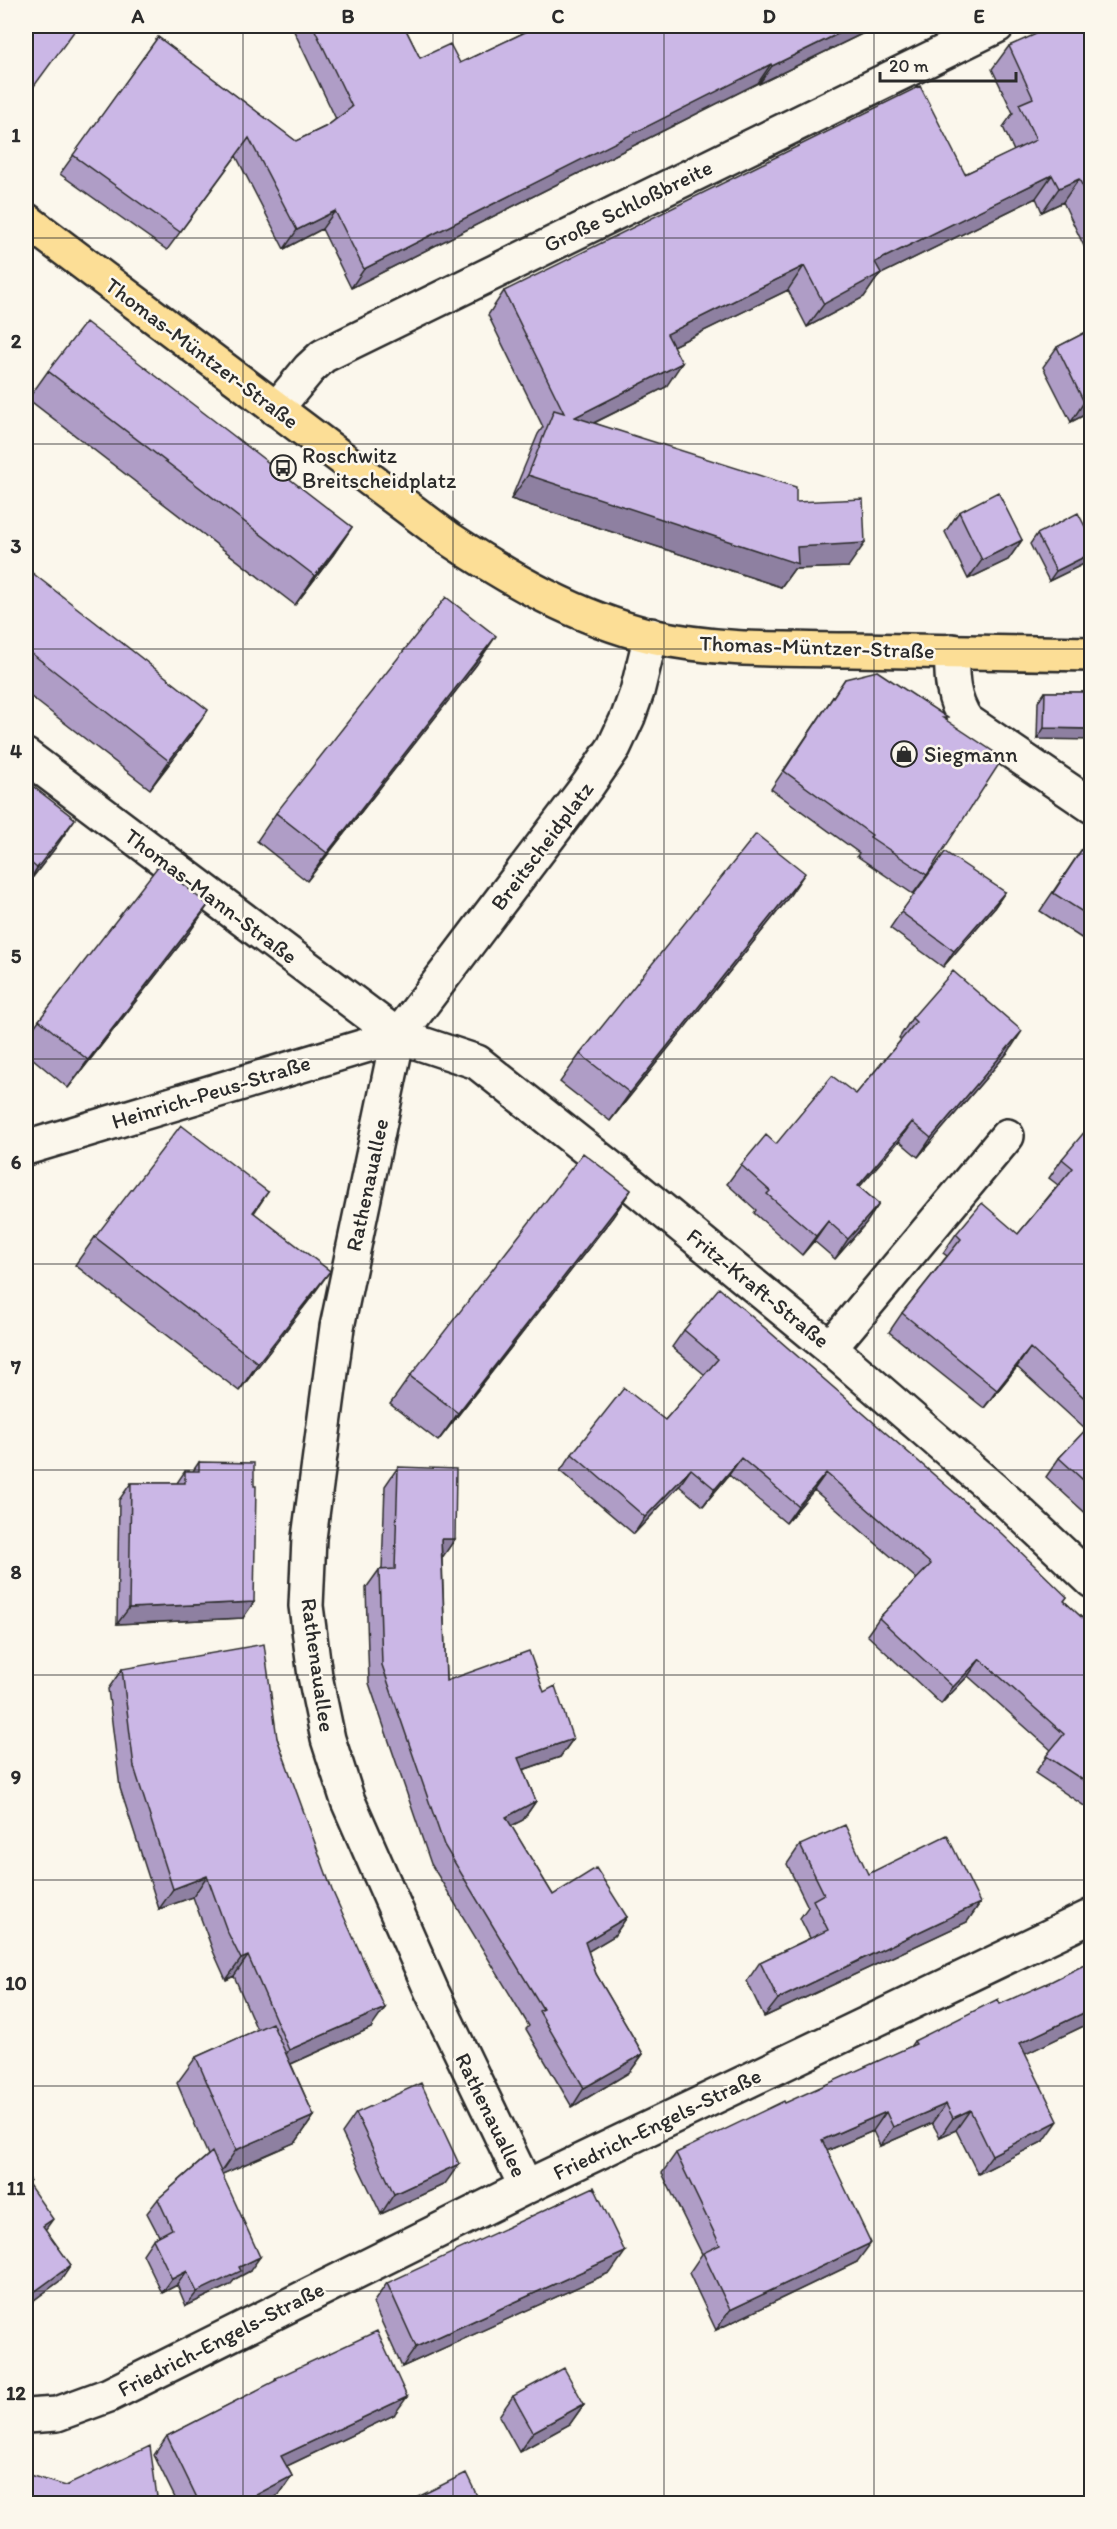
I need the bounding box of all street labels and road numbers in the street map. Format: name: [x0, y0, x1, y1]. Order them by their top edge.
street label: Große Schloßbreite: [539, 153, 717, 259]
street label: Thomas-Müntzer-Straße: [100, 271, 304, 435]
street label: Thomas-Müntzer-Straße: [699, 629, 935, 665]
street label: Breitscheidplatz: [485, 776, 599, 916]
street label: Thomas-Mann-Straße: [119, 822, 303, 970]
street label: Heinrich-Peus-Straße: [108, 1049, 314, 1135]
street label: Rathenauallee: [340, 1116, 394, 1254]
street label: Fritz-Kraft-Straße: [681, 1222, 835, 1354]
street label: Rathenauallee: [295, 1596, 341, 1734]
street label: Rathenauallee: [449, 2048, 533, 2182]
street label: Friedrich-Engels-Straße: [549, 2062, 765, 2186]
street label: Friedrich-Engels-Straße: [113, 2275, 329, 2403]

